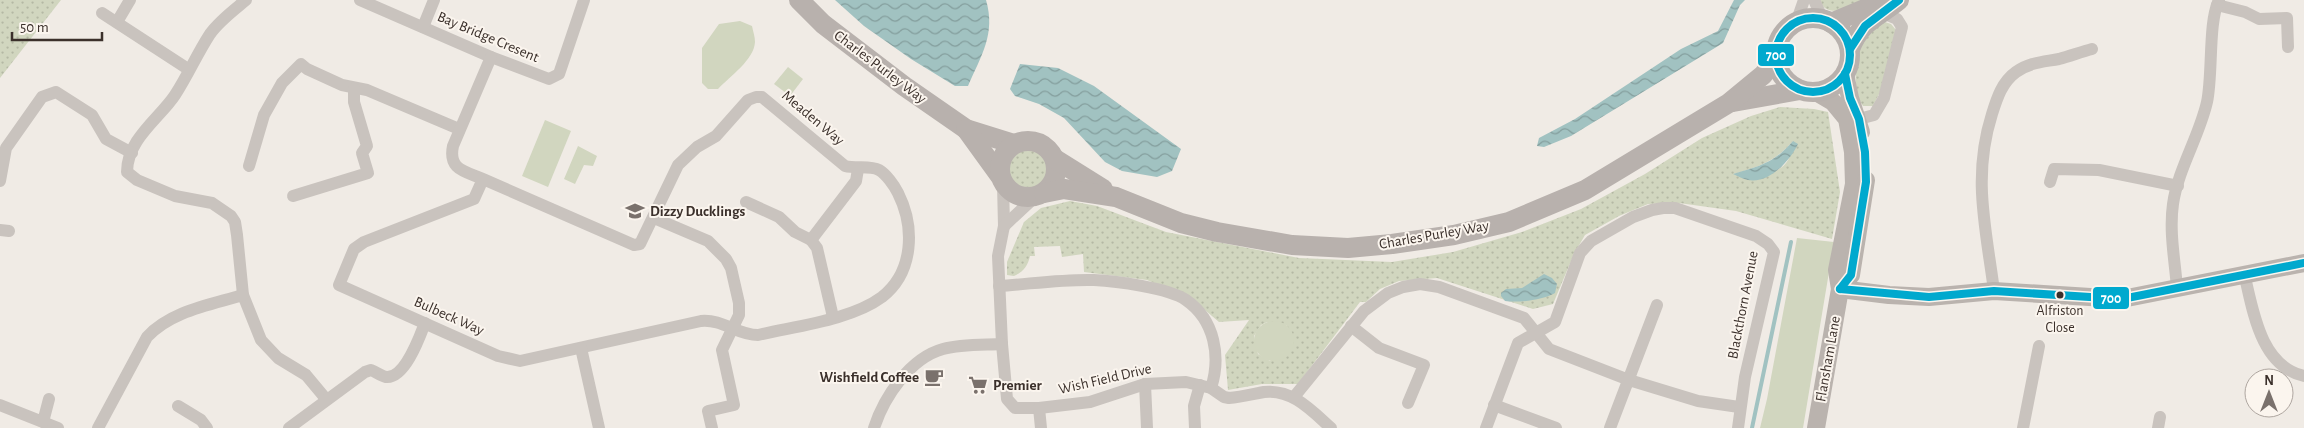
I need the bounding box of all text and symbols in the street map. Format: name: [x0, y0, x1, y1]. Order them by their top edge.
street label: Bay Bridge Cresent: [435, 9, 541, 65]
scale bar: [12, 10, 102, 42]
text: 50 m: [20, 20, 49, 35]
street label: Charles Purley Way: [831, 28, 929, 107]
line badge: 700: [1757, 43, 1795, 67]
text: 700: [1766, 49, 1786, 63]
street label: Meaden Way: [779, 88, 847, 149]
school or university icon: Dizzy Ducklings: [624, 200, 646, 222]
place label: Dizzy Ducklings: [650, 204, 746, 219]
street label: Charles Purley Way: [1378, 218, 1491, 252]
street label: Blackthorn Avenue: [1725, 250, 1761, 360]
line badge: 700: [2092, 286, 2130, 310]
marker: Alfriston Close: [2055, 290, 2065, 300]
text: 700: [2101, 292, 2121, 306]
street label: Bulbeck Way: [412, 294, 487, 338]
place label: Alfriston Close: [2036, 304, 2084, 335]
street label: Flansham Lane: [1813, 315, 1843, 403]
street label: Wish Field Drive: [1057, 361, 1153, 397]
cafe icon: Wishfield Coffee: [923, 366, 945, 388]
north arrow: [2244, 368, 2294, 418]
place label: Wishfield Coffee: [819, 370, 919, 385]
supermarket icon: Premier: [967, 374, 989, 396]
text: N: [2264, 374, 2274, 388]
place label: Premier: [993, 378, 1043, 393]

